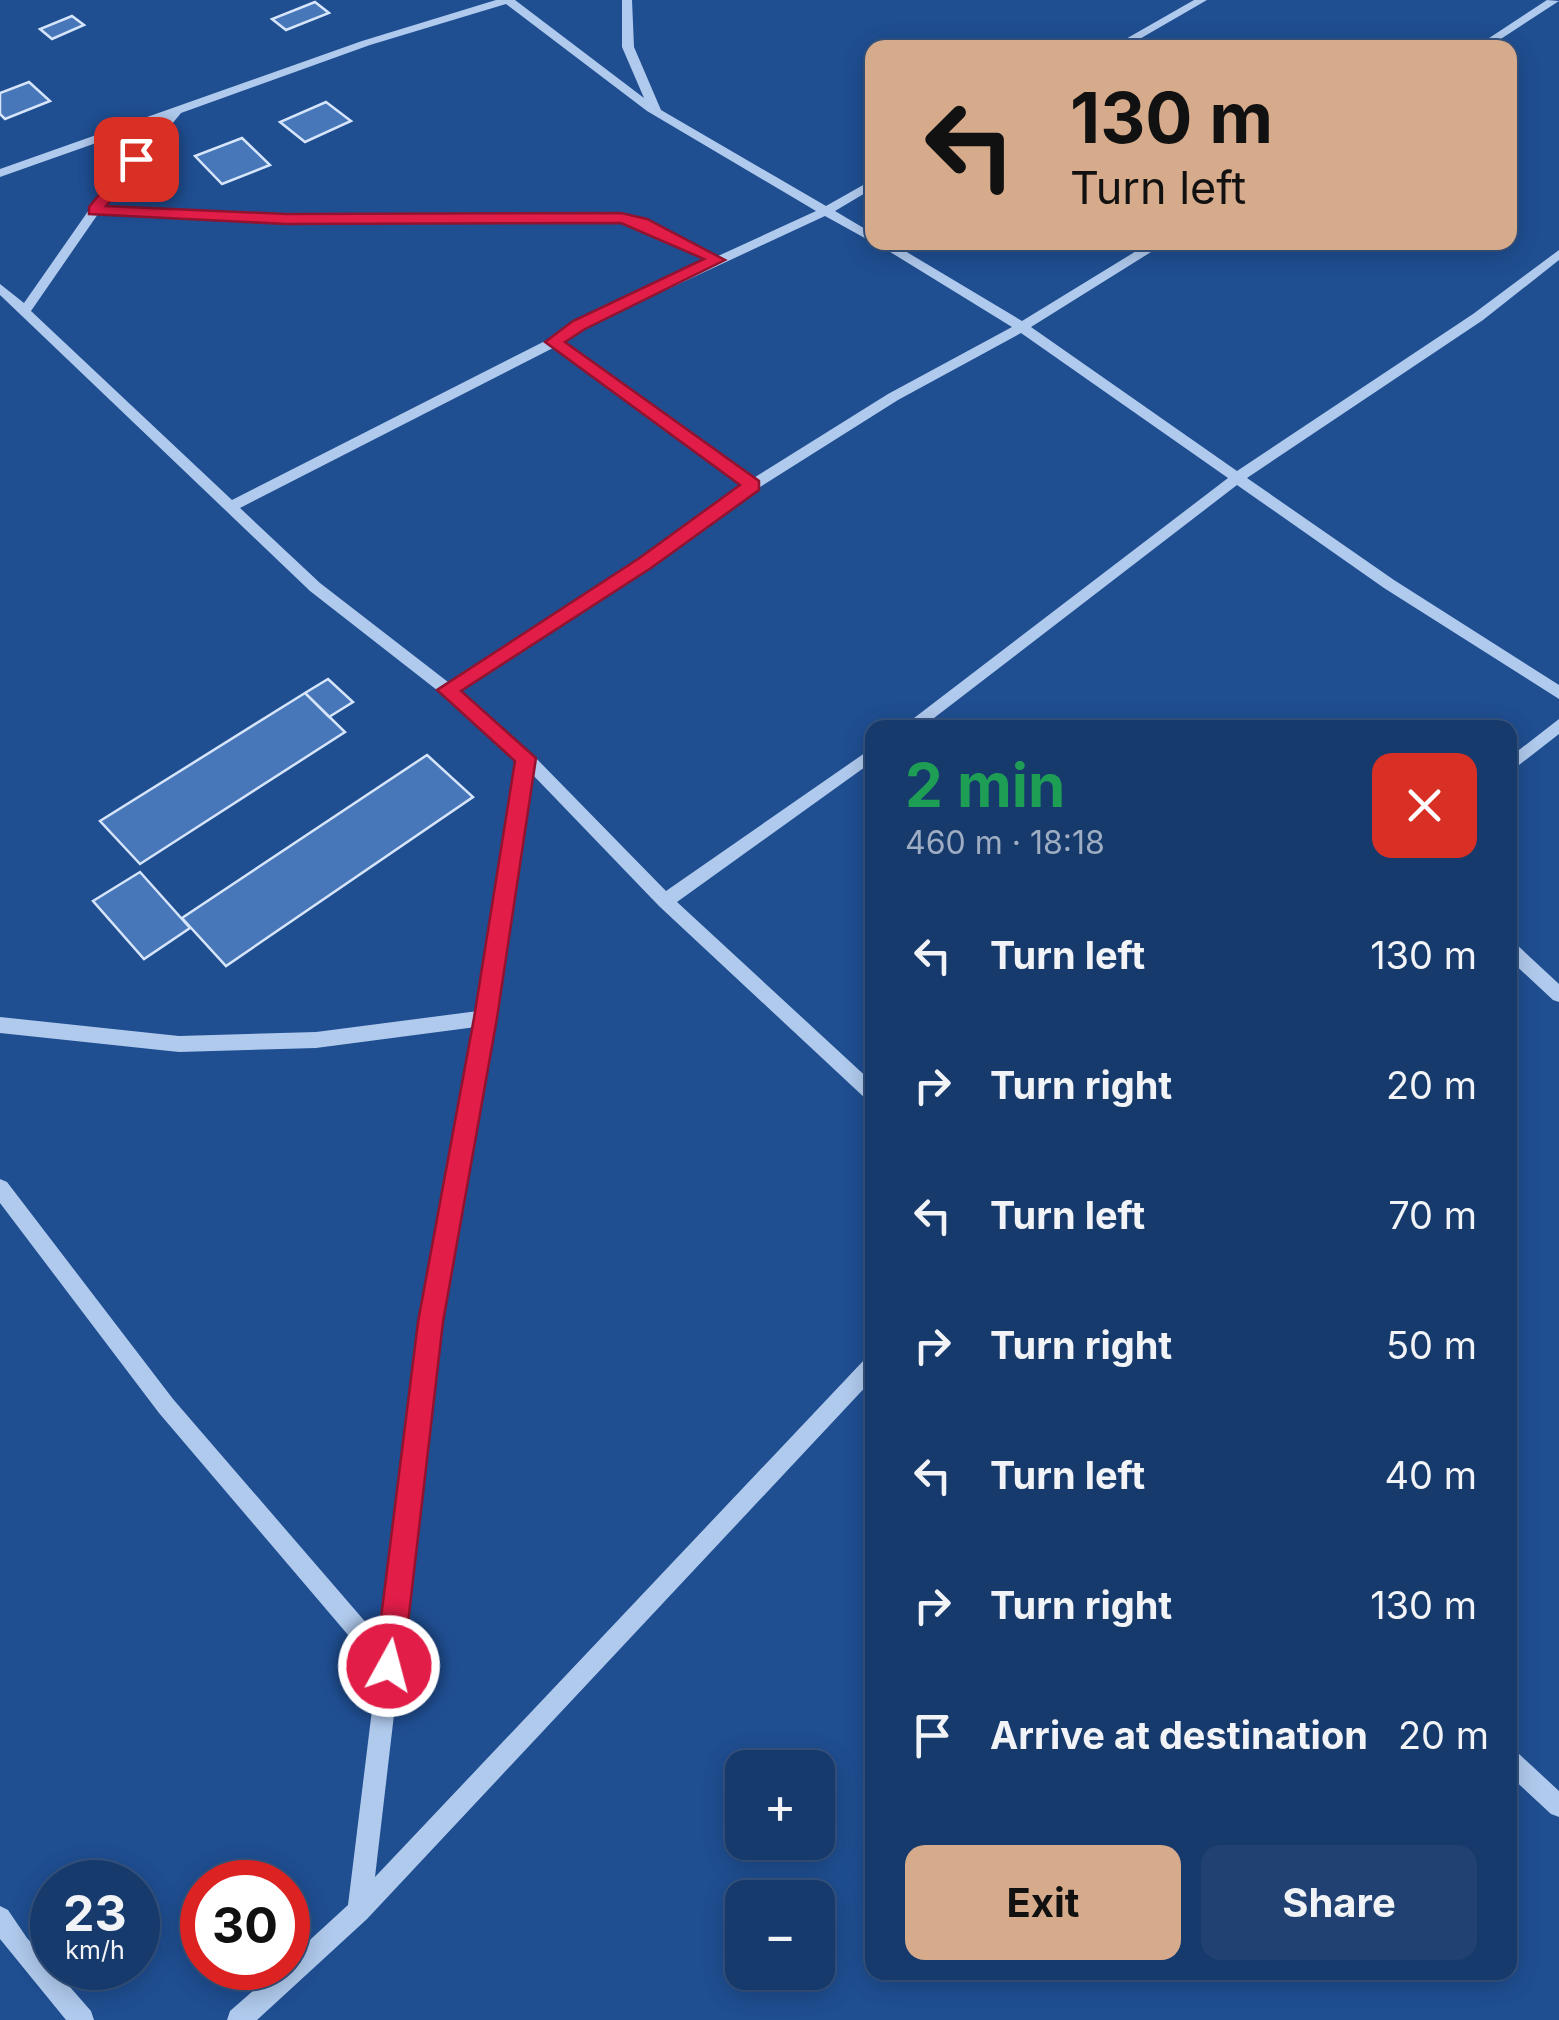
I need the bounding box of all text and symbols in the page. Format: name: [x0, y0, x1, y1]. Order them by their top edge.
text: 130 m: [1070, 75, 1273, 160]
icon: left: [905, 80, 1035, 210]
pin: [94, 117, 179, 202]
icon: arrive: [109, 132, 164, 187]
text: Turn left: [1070, 160, 1246, 215]
text: 2 min: [905, 749, 1065, 821]
button: close: [1372, 753, 1477, 858]
text: 460 m · 18:18: [905, 823, 1105, 862]
icon: left: [905, 928, 960, 983]
text: Turn left: [990, 932, 1145, 978]
text: 130 m: [1370, 932, 1477, 978]
icon: right: [905, 1058, 960, 1113]
text: Turn right: [990, 1062, 1172, 1108]
text: 20 m: [1386, 1062, 1477, 1108]
icon: left: [905, 1188, 960, 1243]
text: Turn left: [990, 1192, 1145, 1238]
text: 70 m: [1388, 1192, 1477, 1238]
icon: right: [905, 1318, 960, 1373]
text: Turn right: [990, 1322, 1172, 1368]
text: 50 m: [1386, 1322, 1477, 1368]
icon: left: [905, 1448, 960, 1503]
text: Turn left: [990, 1452, 1145, 1498]
text: 40 m: [1385, 1452, 1477, 1498]
icon: right: [905, 1578, 960, 1633]
text: Turn right: [990, 1582, 1172, 1628]
text: 130 m: [1370, 1582, 1477, 1628]
position arrow: [337, 1614, 441, 1718]
icon: arrive: [905, 1708, 960, 1763]
text: Arrive at destination: [990, 1712, 1368, 1758]
text: 20 m: [1398, 1712, 1489, 1758]
map controls: [725, 1750, 835, 1990]
button: +: [725, 1750, 835, 1860]
button: Exit: [905, 1845, 1181, 1960]
button: Share: [1201, 1845, 1477, 1960]
speed limit sign: 30: [180, 1860, 310, 1990]
button: −: [725, 1880, 835, 1990]
text: 23: [63, 1883, 127, 1943]
text: km/h: [65, 1935, 125, 1965]

